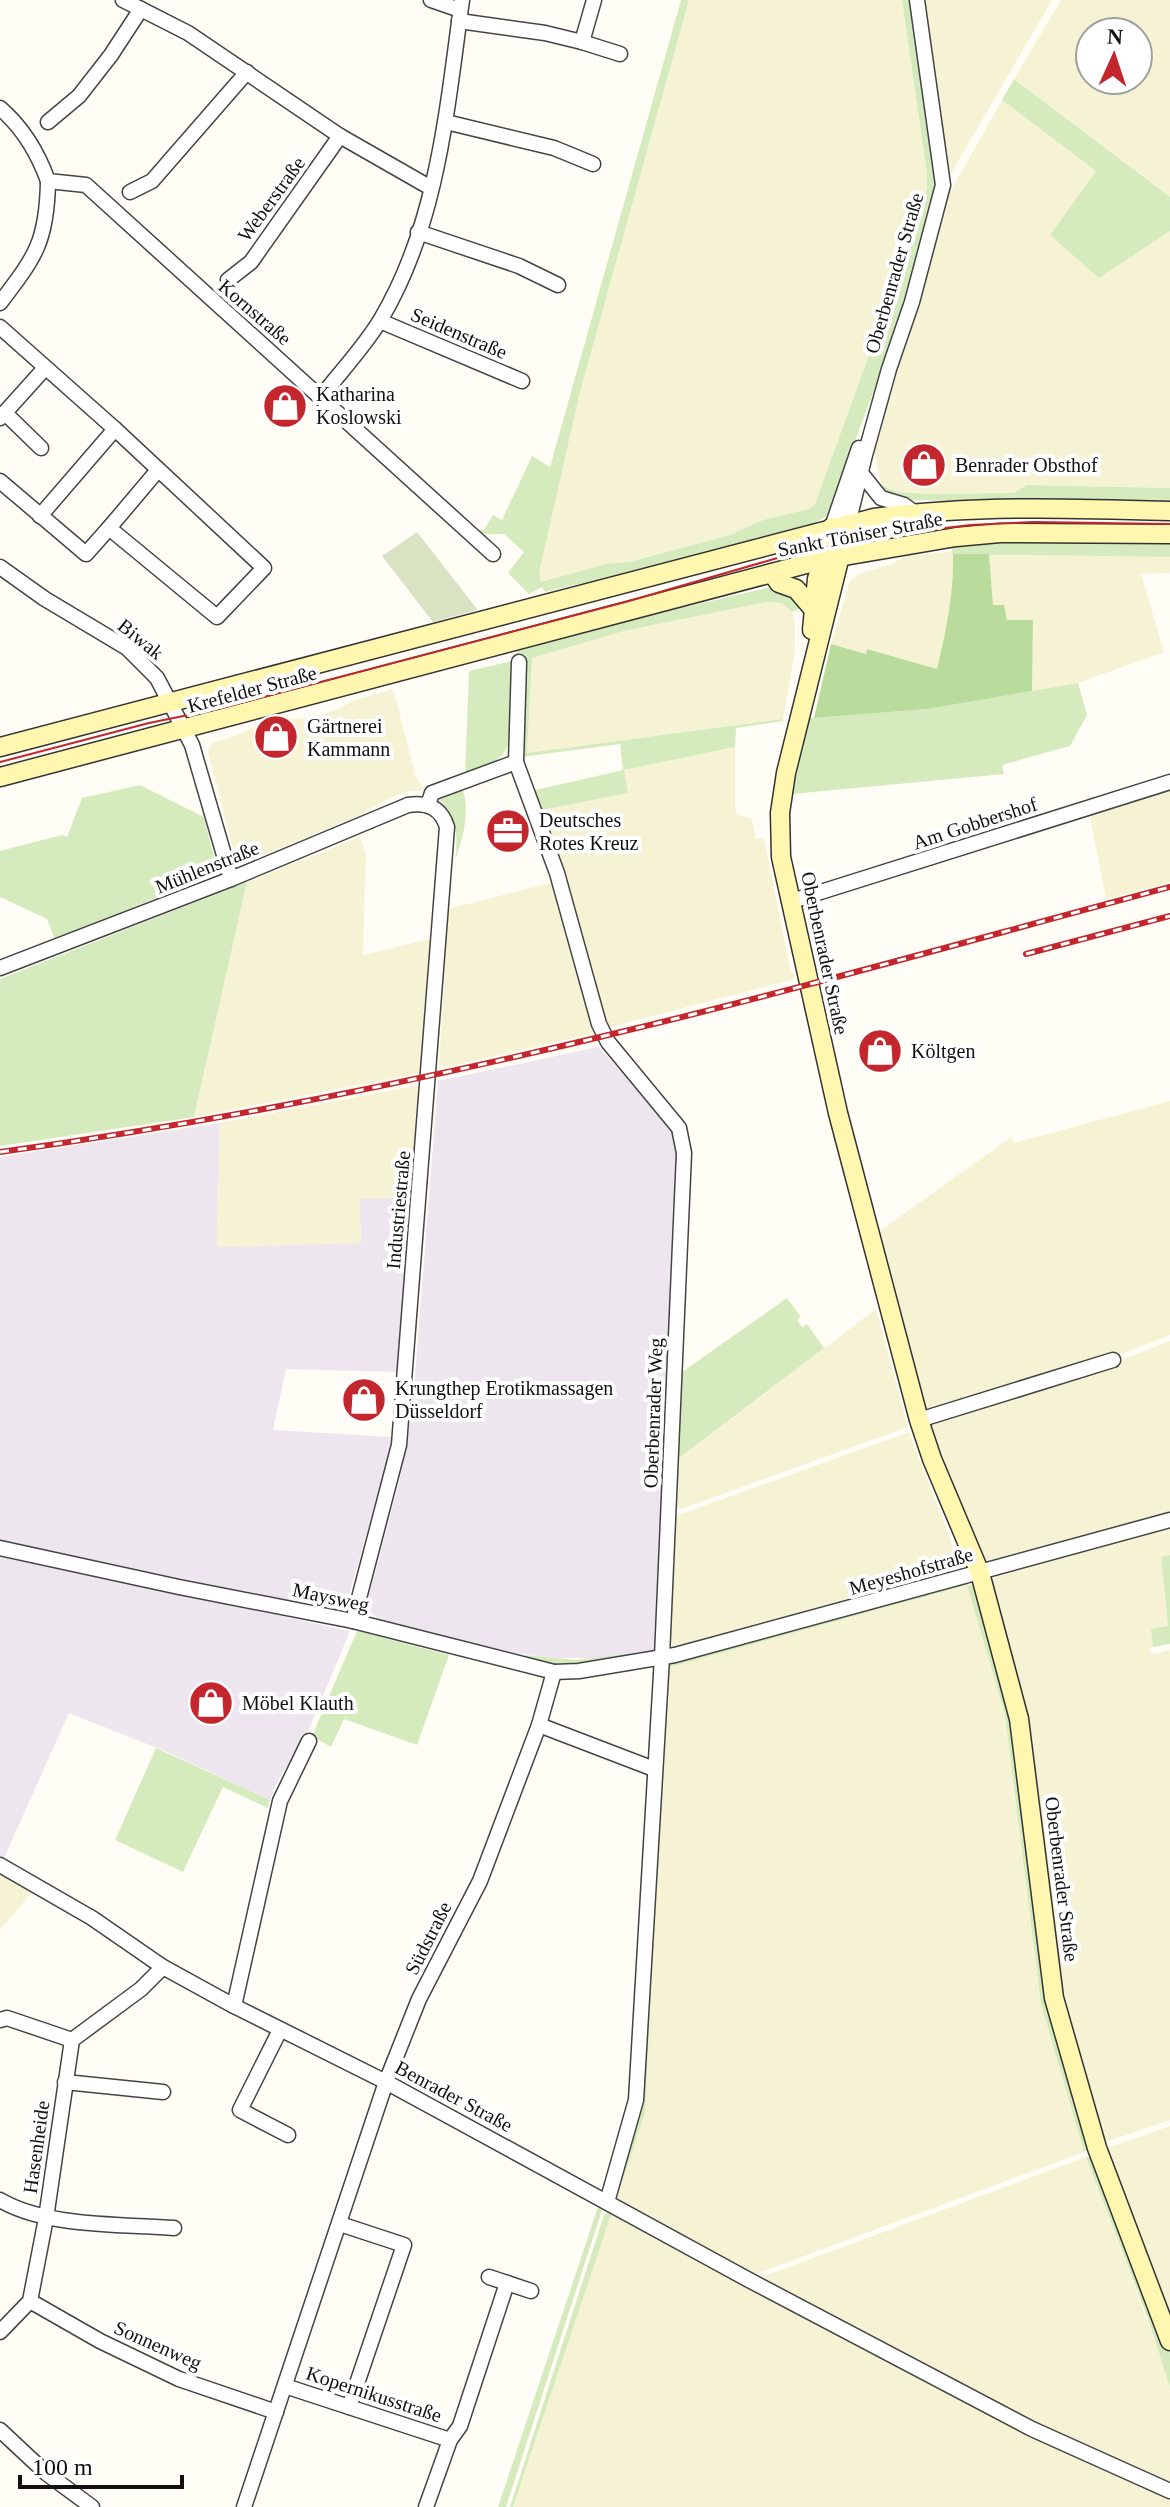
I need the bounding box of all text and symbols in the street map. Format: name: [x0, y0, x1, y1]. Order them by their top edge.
north arrow: [1074, 16, 1154, 96]
text: N: [1106, 24, 1124, 49]
street label: Weberstraße: [233, 152, 309, 246]
street label: Oberbenrader Straße: [861, 190, 927, 356]
street label: Kornstraße: [214, 275, 296, 350]
street label: Seidenstraße: [408, 303, 510, 363]
shop icon: Katharina Koslowski: [261, 382, 309, 430]
place label: Katharina Koslowski: [316, 383, 402, 428]
shop icon: Benrader Obsthof: [900, 441, 948, 489]
place label: Benrader Obsthof: [955, 454, 1098, 476]
street label: Sankt Töniser Straße: [776, 507, 944, 561]
street label: Biwak: [114, 614, 168, 664]
street label: Krefelder Straße: [185, 661, 319, 717]
shop icon: Gärtnerei Kammann: [252, 713, 300, 761]
place label: Gärtnerei Kammann: [307, 715, 390, 760]
street label: Am Gobbershof: [910, 792, 1040, 853]
office icon: Deutsches Rotes Kreuz: [484, 807, 532, 855]
place label: Deutsches Rotes Kreuz: [539, 809, 639, 854]
street label: Mühlenstraße: [152, 836, 262, 898]
street label: Oberbenrader Straße: [797, 870, 853, 1037]
shop icon: Költgen: [856, 1027, 904, 1075]
place label: Költgen: [911, 1040, 975, 1063]
street label: Industriestraße: [382, 1150, 414, 1270]
street label: Oberbenrader Weg: [639, 1337, 668, 1489]
shop icon: Krungthep Erotikmassagen Düsseldorf: [340, 1376, 388, 1424]
place label: Krungthep Erotikmassagen Düsseldorf: [395, 1377, 613, 1422]
street label: Meyeshofstraße: [847, 1543, 976, 1600]
street label: Maysweg: [290, 1578, 371, 1617]
shop icon: Möbel Klauth: [187, 1679, 235, 1727]
place label: Möbel Klauth: [242, 1692, 354, 1714]
street label: Oberbenrader Straße: [1041, 1795, 1083, 1963]
street label: Südstraße: [400, 1898, 456, 1978]
street label: Benrader Straße: [392, 2056, 516, 2136]
street label: Hasenheide: [19, 2099, 53, 2195]
street label: Sonnenweg: [110, 2316, 205, 2375]
street label: Kopernikusstraße: [303, 2362, 445, 2427]
scale bar: [20, 2439, 182, 2489]
text: 100 m: [32, 2454, 93, 2480]

